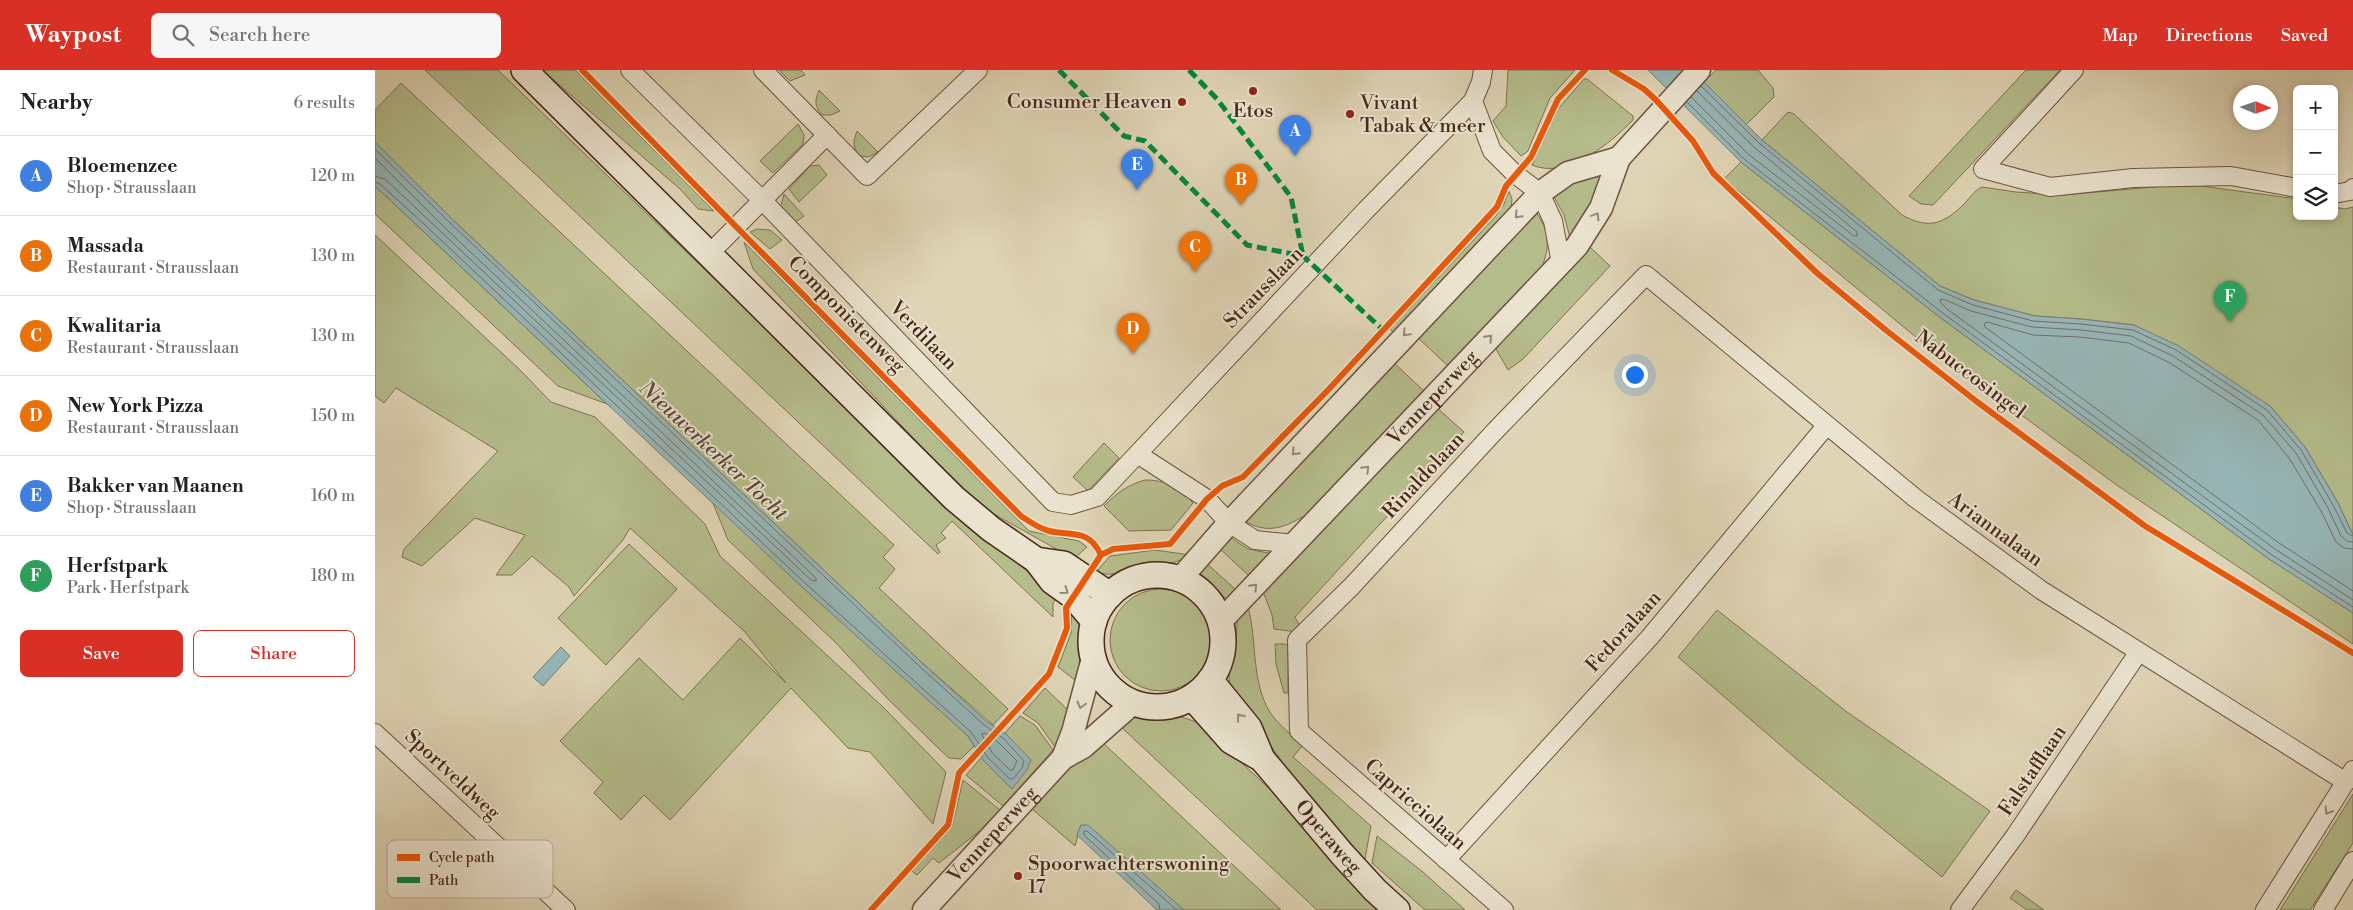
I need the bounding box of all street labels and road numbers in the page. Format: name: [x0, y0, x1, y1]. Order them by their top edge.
street label: Strausslaan: [1219, 242, 1309, 334]
street label: Componistenweg: [782, 251, 910, 379]
street label: Verdilaan: [883, 295, 962, 376]
street label: Nabuccosingel: [1910, 325, 2030, 425]
street label: Venneperweg: [1381, 345, 1484, 451]
street label: Rinaldolaan: [1378, 428, 1470, 524]
street label: Ariannalaan: [1942, 487, 2048, 573]
street label: Fedoralaan: [1581, 586, 1667, 678]
street label: Falstafflaan: [1993, 721, 2073, 821]
street label: Sportveldweg: [399, 724, 506, 826]
street label: Capricciolaan: [1359, 754, 1471, 856]
street label: Venneperweg: [942, 781, 1044, 889]
street label: Operaweg: [1289, 795, 1367, 880]

